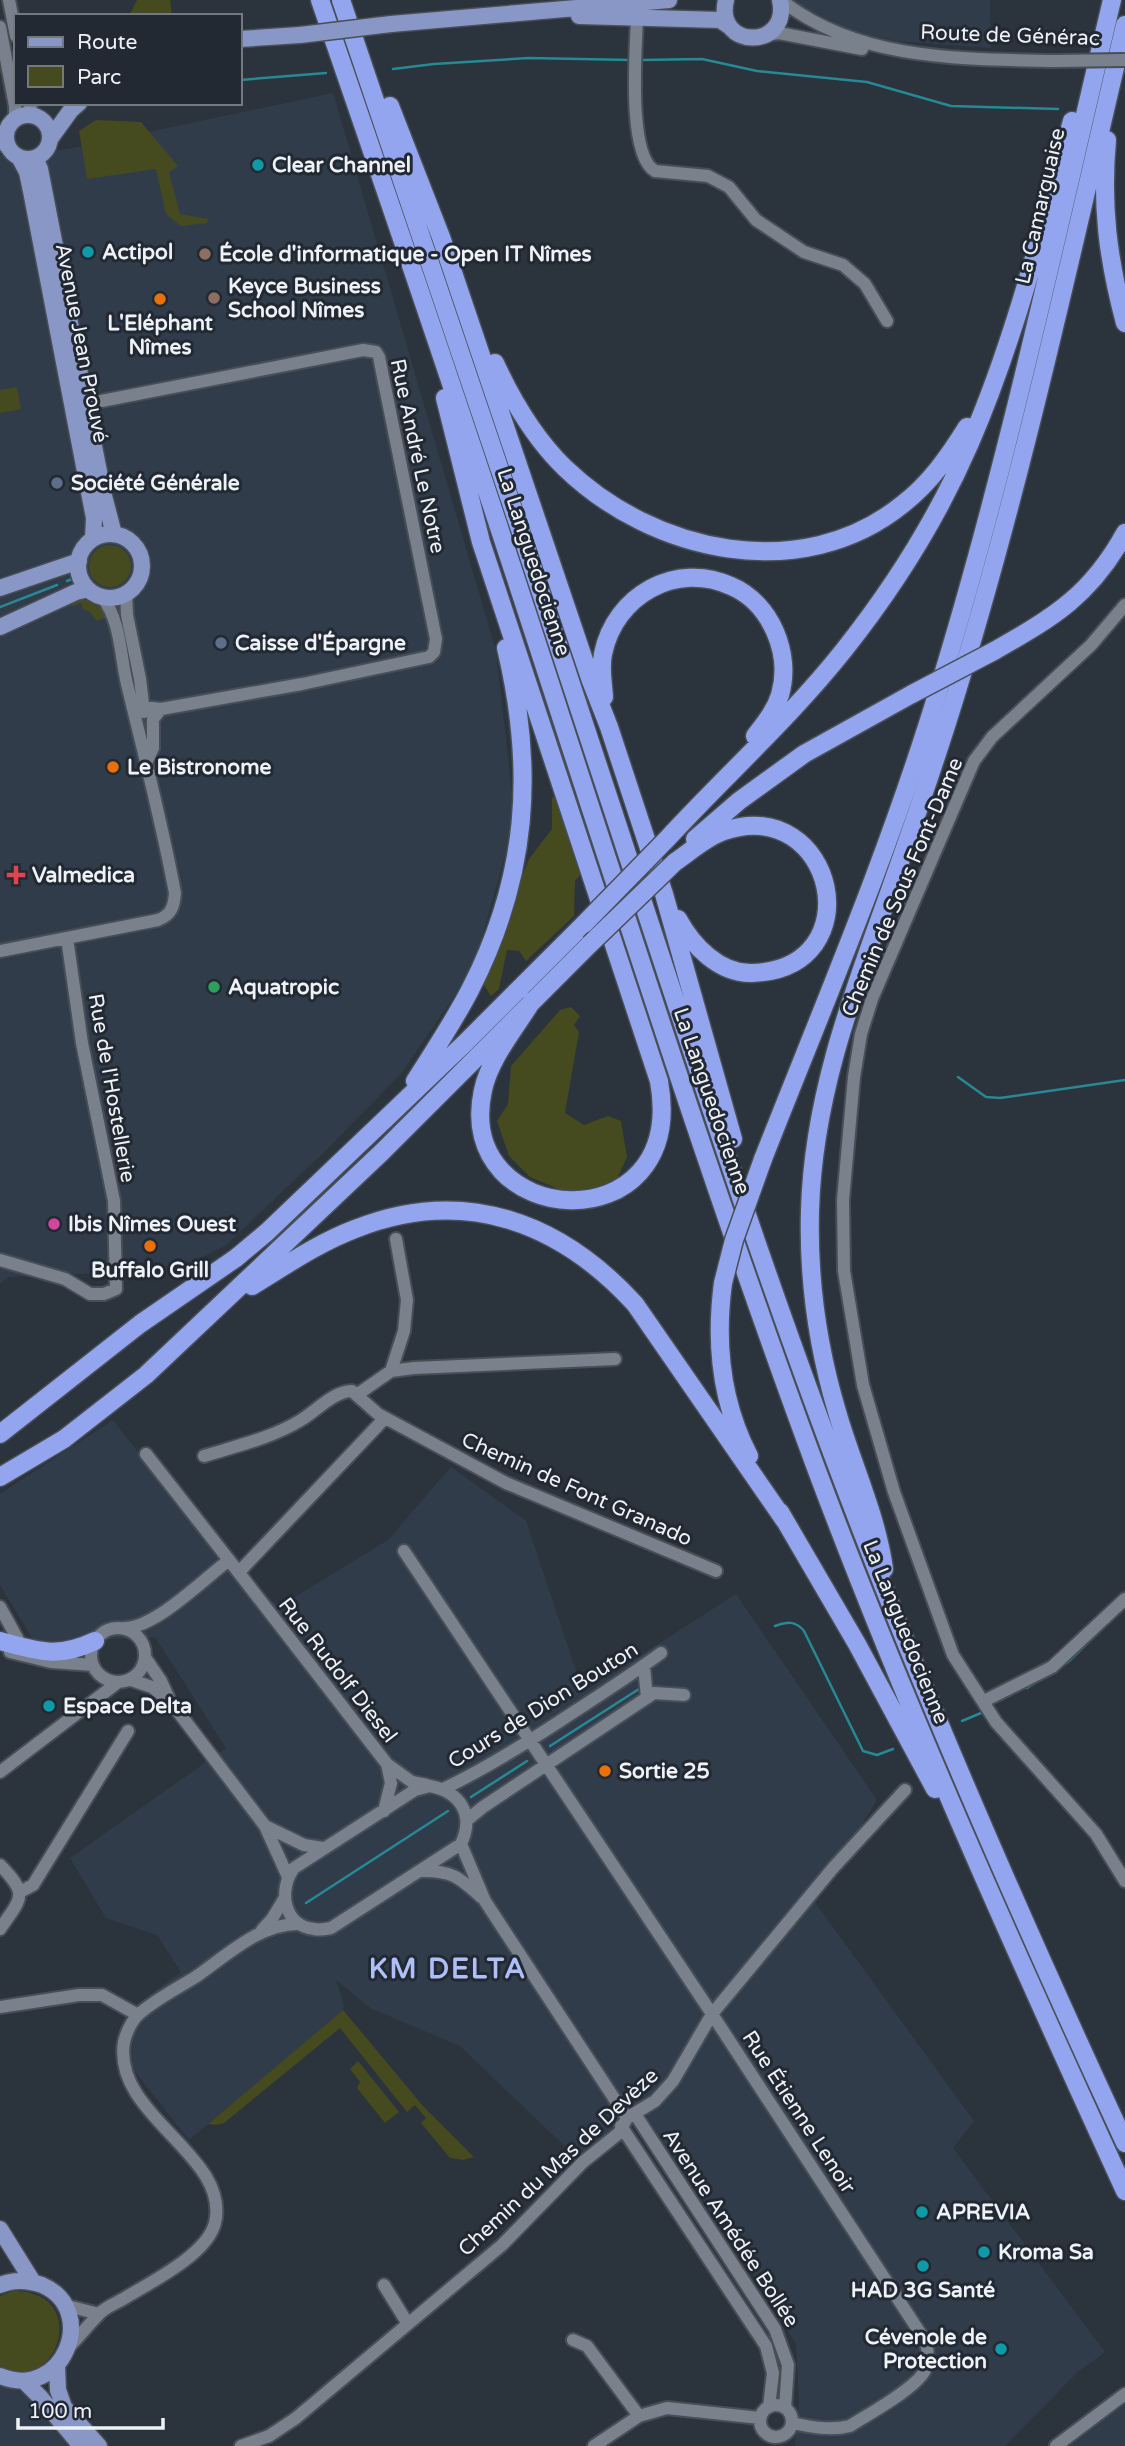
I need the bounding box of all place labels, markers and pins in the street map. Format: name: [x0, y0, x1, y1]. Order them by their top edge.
place label: Clear Channel: [272, 153, 411, 178]
marker: Clear Channel: [250, 157, 266, 173]
place label: Actipol: [102, 240, 173, 265]
place label: École d'informatique - Open IT Nîmes: [219, 241, 592, 267]
marker: Actipol: [80, 244, 96, 260]
marker: École d'informatique - Open IT Nîmes: [197, 246, 213, 262]
place label: Keyce Business School Nîmes: [228, 274, 381, 323]
marker: Keyce Business School Nîmes: [206, 290, 222, 306]
marker: L'Eléphant Nîmes: [152, 291, 168, 307]
place label: L'Eléphant Nîmes: [107, 311, 213, 360]
place label: Société Générale: [71, 471, 240, 496]
marker: Société Générale: [49, 475, 65, 491]
place label: Caisse d'Épargne: [235, 630, 406, 656]
marker: Caisse d'Épargne: [213, 635, 229, 651]
place label: Le Bistronome: [127, 755, 271, 780]
marker: Le Bistronome: [105, 759, 121, 775]
place label: Valmedica: [32, 863, 135, 888]
marker: Valmedica: [6, 865, 26, 885]
place label: Aquatropic: [228, 975, 339, 1000]
marker: Aquatropic: [206, 979, 222, 995]
place label: Ibis Nîmes Ouest: [68, 1212, 236, 1237]
marker: Ibis Nîmes Ouest: [46, 1216, 62, 1232]
marker: Buffalo Grill: [142, 1238, 158, 1254]
place label: Buffalo Grill: [91, 1258, 209, 1283]
place label: Espace Delta: [63, 1694, 192, 1719]
marker: Espace Delta: [41, 1698, 57, 1714]
place label: Sortie 25: [619, 1759, 710, 1784]
marker: Sortie 25: [597, 1763, 613, 1779]
place label: APREVIA: [936, 2200, 1030, 2225]
marker: APREVIA: [914, 2204, 930, 2220]
place label: Kroma Sa: [998, 2240, 1094, 2265]
marker: Kroma Sa: [976, 2244, 992, 2260]
marker: HAD 3G Santé: [915, 2258, 931, 2274]
place label: HAD 3G Santé: [851, 2278, 995, 2303]
place label: Cévenole de Protection: [865, 2325, 987, 2374]
marker: Cévenole de Protection: [993, 2341, 1009, 2357]

